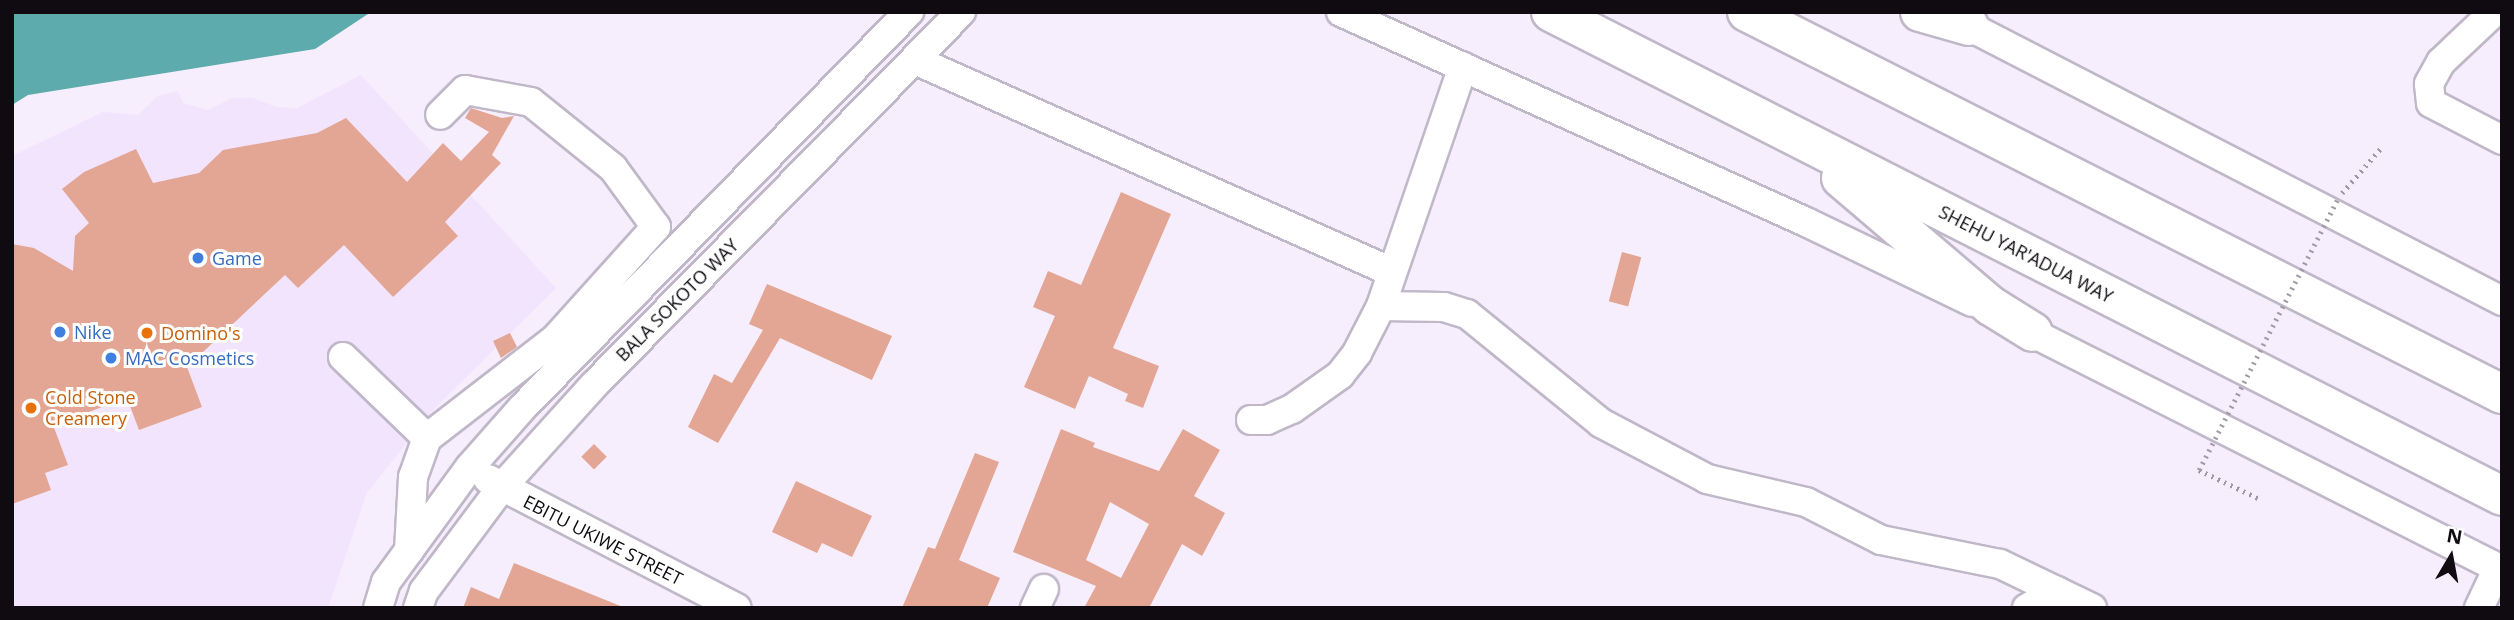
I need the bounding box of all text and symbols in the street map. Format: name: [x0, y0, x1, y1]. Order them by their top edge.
street label: SHEHU YAR'ADUA WAY: [1935, 201, 2117, 307]
street label: BALA SOKOTO WAY: [611, 234, 743, 366]
place label: Game: [212, 247, 262, 269]
marker: Game: [190, 250, 206, 266]
place label: Nike: [74, 321, 112, 343]
place label: Domino's: [161, 322, 240, 344]
marker: Nike: [52, 324, 68, 340]
marker: Domino's: [139, 325, 155, 341]
place label: MAC Cosmetics: [125, 347, 254, 369]
marker: MAC Cosmetics: [103, 350, 119, 366]
place label: Cold Stone Creamery: [45, 387, 136, 430]
marker: Cold Stone Creamery: [23, 400, 39, 416]
street label: EBITU UKIWE STREET: [520, 491, 686, 589]
north arrow: [2416, 522, 2486, 592]
text: N: [2445, 522, 2465, 550]

